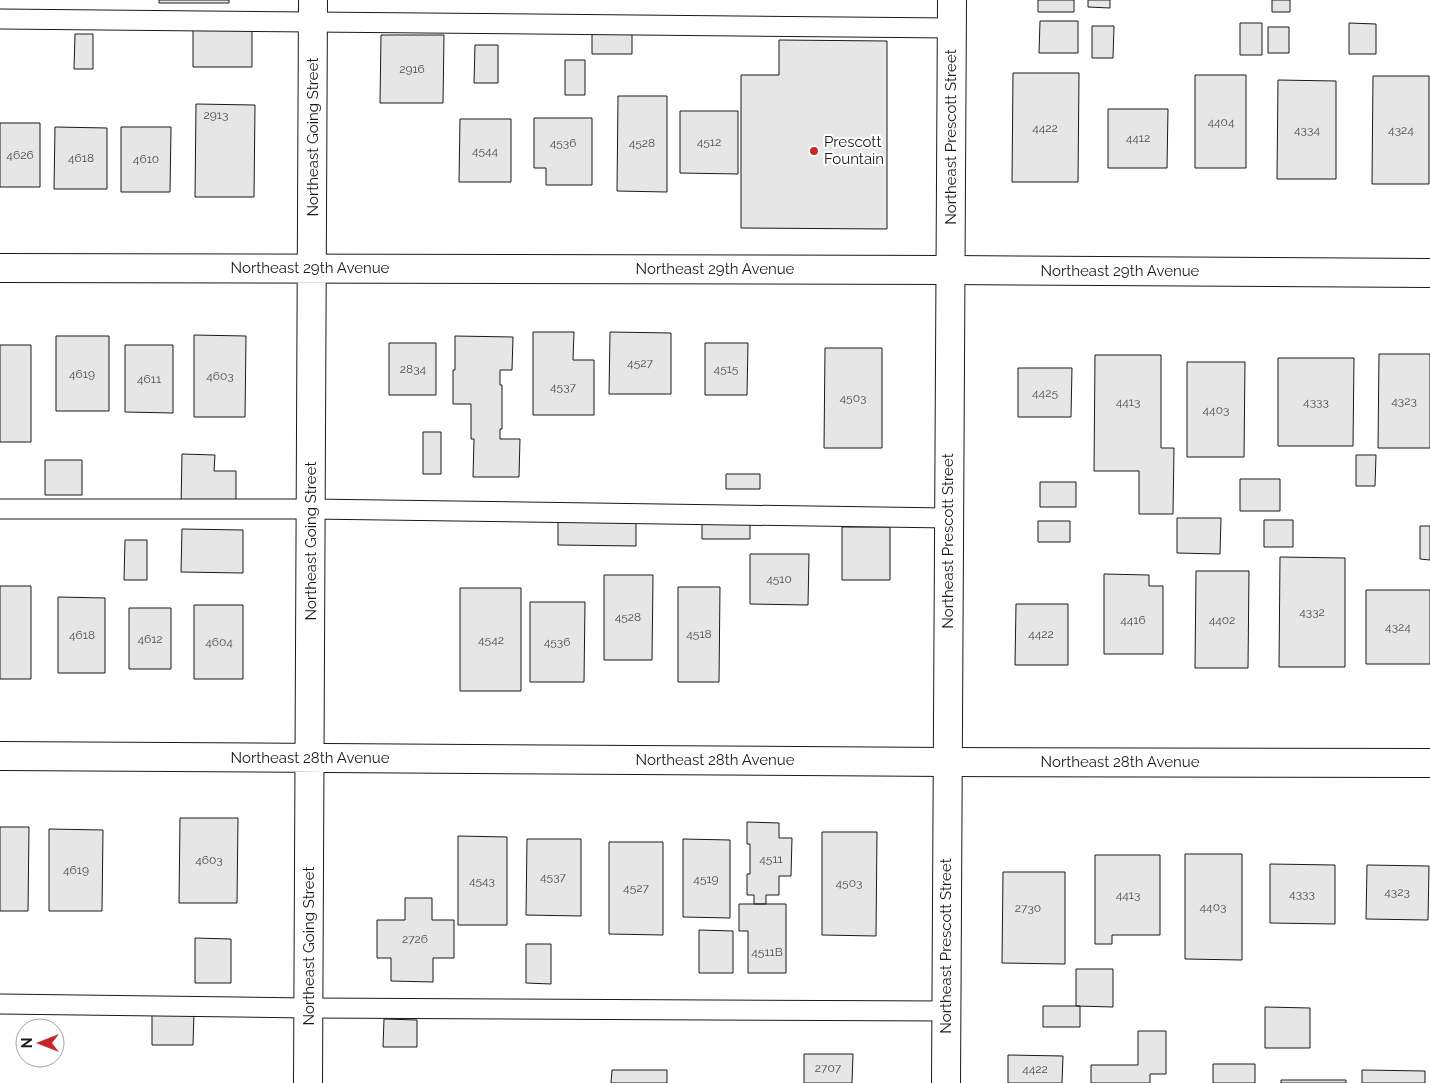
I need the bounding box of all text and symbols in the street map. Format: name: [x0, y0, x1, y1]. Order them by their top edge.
street label: Northeast Prescott Street: [942, 49, 960, 225]
street label: Northeast Going Street: [304, 58, 322, 216]
house number: 2916: [399, 62, 425, 76]
house number: 2913: [204, 108, 228, 122]
house number: 4404: [1207, 115, 1235, 129]
house number: 4422: [1032, 121, 1058, 135]
house number: 4334: [1294, 123, 1320, 137]
house number: 4324: [1388, 123, 1414, 137]
house number: 4412: [1126, 131, 1150, 145]
place label: Prescott Fountain: [824, 133, 884, 168]
house number: 4512: [697, 135, 721, 149]
house number: 4536: [550, 136, 576, 150]
house number: 4528: [629, 136, 655, 150]
house number: 4544: [472, 144, 499, 158]
marker: Prescott Fountain: [808, 145, 820, 157]
house number: 4626: [6, 148, 34, 162]
house number: 4618: [68, 151, 94, 165]
house number: 4610: [133, 152, 159, 166]
street label: Northeast 29th Avenue: [231, 259, 390, 277]
street label: Northeast 29th Avenue: [636, 260, 795, 278]
street label: Northeast 29th Avenue: [1041, 262, 1200, 280]
house number: 4527: [627, 356, 653, 370]
house number: 2834: [400, 362, 427, 376]
house number: 4515: [714, 362, 739, 376]
house number: 4619: [69, 367, 95, 381]
house number: 4603: [206, 369, 234, 383]
house number: 4611: [137, 372, 161, 386]
house number: 4537: [550, 380, 577, 394]
house number: 4425: [1032, 386, 1058, 400]
house number: 4503: [840, 391, 866, 405]
house number: 4323: [1391, 394, 1417, 408]
house number: 4413: [1116, 395, 1140, 409]
house number: 4333: [1303, 395, 1329, 409]
house number: 4403: [1203, 403, 1229, 417]
street label: Northeast Prescott Street: [939, 453, 957, 629]
street label: Northeast Going Street: [302, 462, 320, 620]
house number: 4510: [766, 572, 792, 586]
house number: 4332: [1299, 605, 1325, 619]
house number: 4528: [615, 610, 641, 624]
house number: 4416: [1120, 613, 1146, 627]
house number: 4402: [1209, 613, 1235, 627]
house number: 4324: [1385, 620, 1411, 634]
house number: 4518: [686, 627, 712, 641]
house number: 4422: [1028, 627, 1054, 641]
house number: 4618: [69, 628, 95, 642]
house number: 4612: [137, 632, 163, 646]
house number: 4542: [478, 633, 504, 647]
house number: 4604: [205, 635, 233, 649]
house number: 4536: [544, 635, 570, 649]
street label: Northeast 28th Avenue: [231, 749, 390, 767]
street label: Northeast 28th Avenue: [636, 751, 795, 769]
street label: Northeast 28th Avenue: [1041, 753, 1200, 771]
house number: 4511: [759, 852, 783, 866]
house number: 4603: [195, 853, 223, 867]
street label: Northeast Prescott Street: [937, 858, 955, 1034]
house number: 4619: [63, 863, 89, 877]
street label: Northeast Going Street: [300, 867, 318, 1025]
house number: 4537: [540, 870, 567, 884]
house number: 4519: [693, 872, 719, 886]
house number: 4543: [469, 874, 495, 888]
house number: 4503: [836, 876, 862, 890]
house number: 4527: [623, 881, 649, 895]
house number: 4323: [1384, 885, 1410, 899]
house number: 4333: [1289, 887, 1315, 901]
house number: 4413: [1116, 888, 1140, 902]
house number: 4403: [1200, 900, 1226, 914]
house number: 2730: [1015, 901, 1041, 915]
house number: 2726: [402, 932, 428, 946]
house number: 4511B: [751, 945, 783, 959]
north arrow: [15, 1018, 65, 1068]
text: N: [19, 1038, 35, 1048]
house number: 2707: [815, 1061, 842, 1075]
house number: 4422: [1022, 1062, 1048, 1076]

